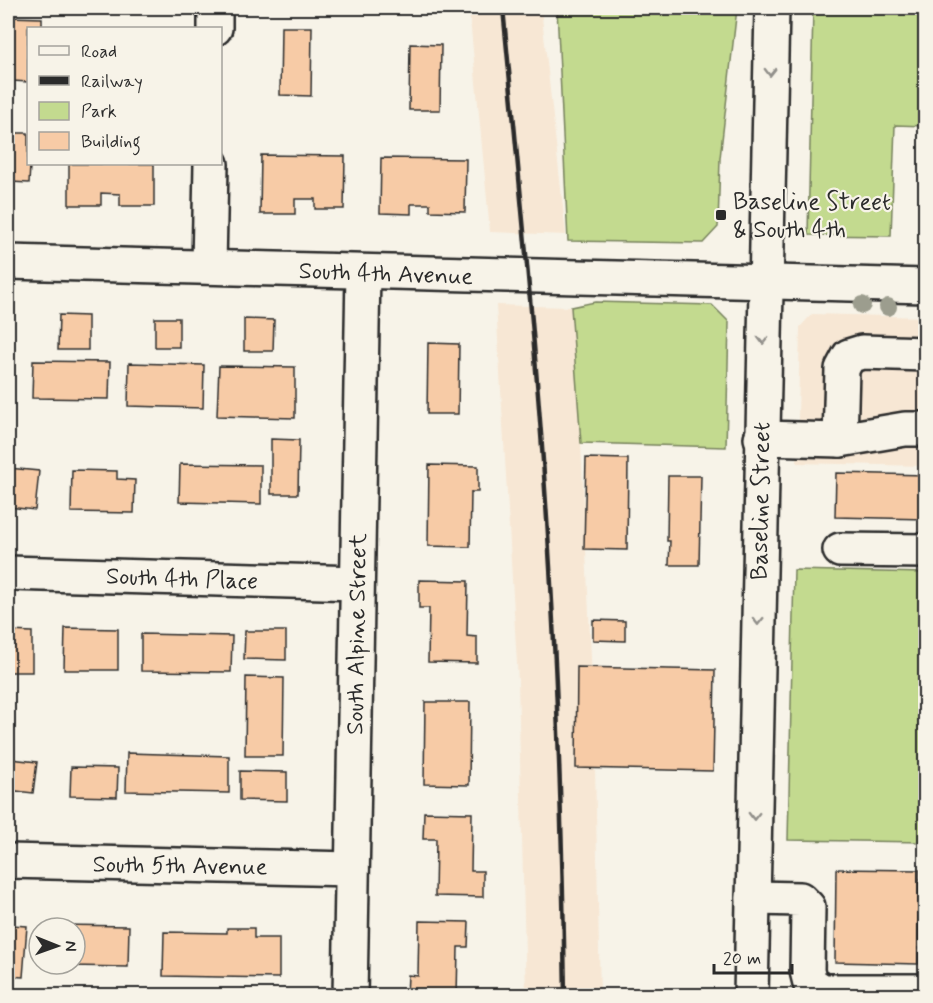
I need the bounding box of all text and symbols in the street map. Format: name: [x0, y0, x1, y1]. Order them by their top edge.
legend: [27, 27, 222, 165]
text: Road: [81, 40, 117, 64]
one-way arrow: [764, 68, 776, 77]
text: Railway: [81, 70, 143, 94]
text: Park: [81, 100, 117, 124]
text: Building: [81, 130, 141, 156]
place label: Baseline Street & South 4th: [733, 187, 891, 246]
marker: Baseline Street & South 4th: [714, 208, 728, 222]
street label: South 4th Avenue: [298, 256, 474, 293]
one-way arrow: [757, 336, 769, 345]
street label: Baseline Street: [745, 422, 778, 580]
street label: South Alpine Street: [340, 533, 375, 735]
street label: South 4th Place: [105, 561, 259, 598]
one-way arrow: [752, 617, 764, 626]
one-way arrow: [748, 812, 761, 821]
street label: South 5th Avenue: [92, 849, 268, 884]
north arrow: [27, 916, 87, 976]
scale bar: [714, 937, 792, 975]
text: N: [60, 941, 81, 952]
text: 20 m: [723, 947, 761, 971]

